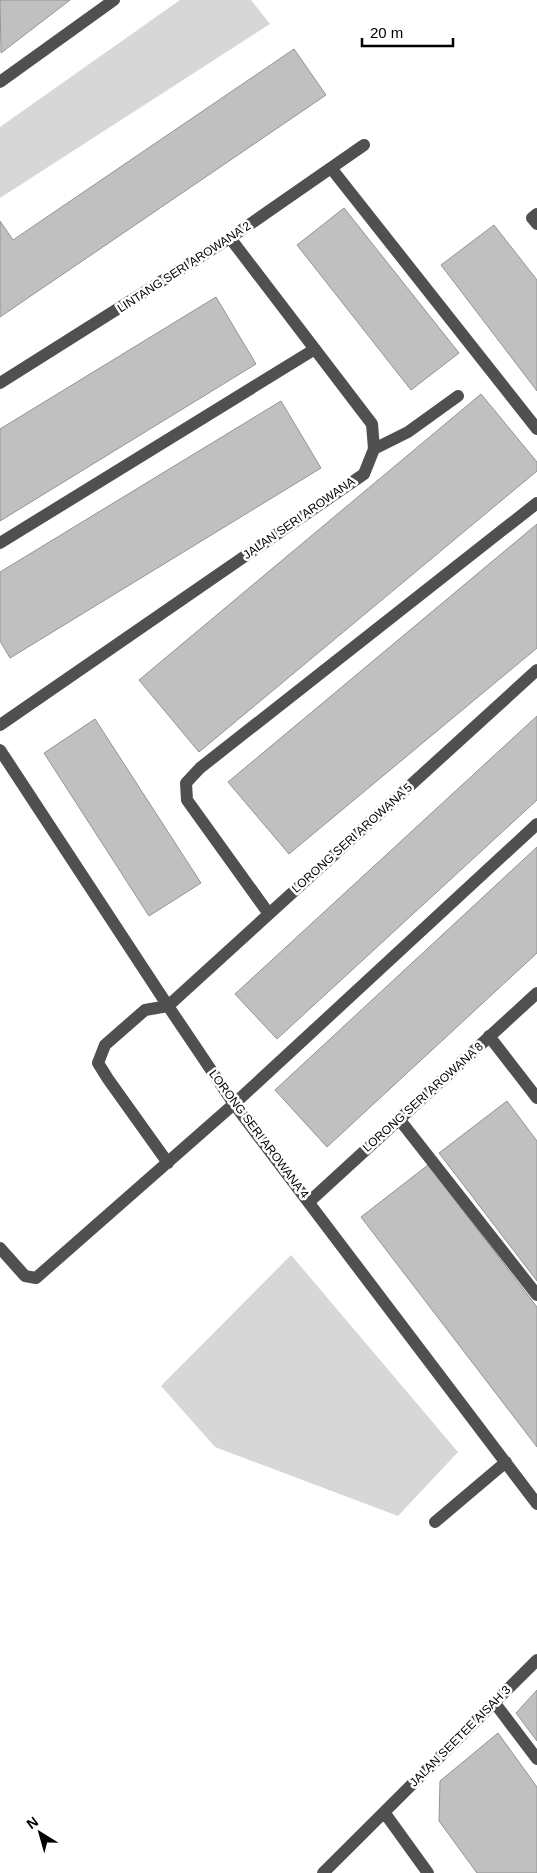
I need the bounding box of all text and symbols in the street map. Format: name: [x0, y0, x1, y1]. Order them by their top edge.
scale bar: [362, 15, 453, 47]
text: 20 m: [370, 24, 403, 41]
street label: LINTANG SERI AROWANA 2: [115, 218, 254, 315]
street label: JALAN SERI AROWANA: [241, 474, 357, 562]
street label: LORONG SERI AROWANA 5: [289, 780, 415, 896]
street label: LORONG SERI AROWANA 8: [360, 1039, 486, 1155]
street label: LORONG SERI AROWANA 4: [206, 1067, 312, 1201]
street label: JALAN SEETEE AISAH 3: [407, 1682, 514, 1789]
north arrow: [15, 1808, 65, 1858]
text: N: [23, 1813, 41, 1832]

